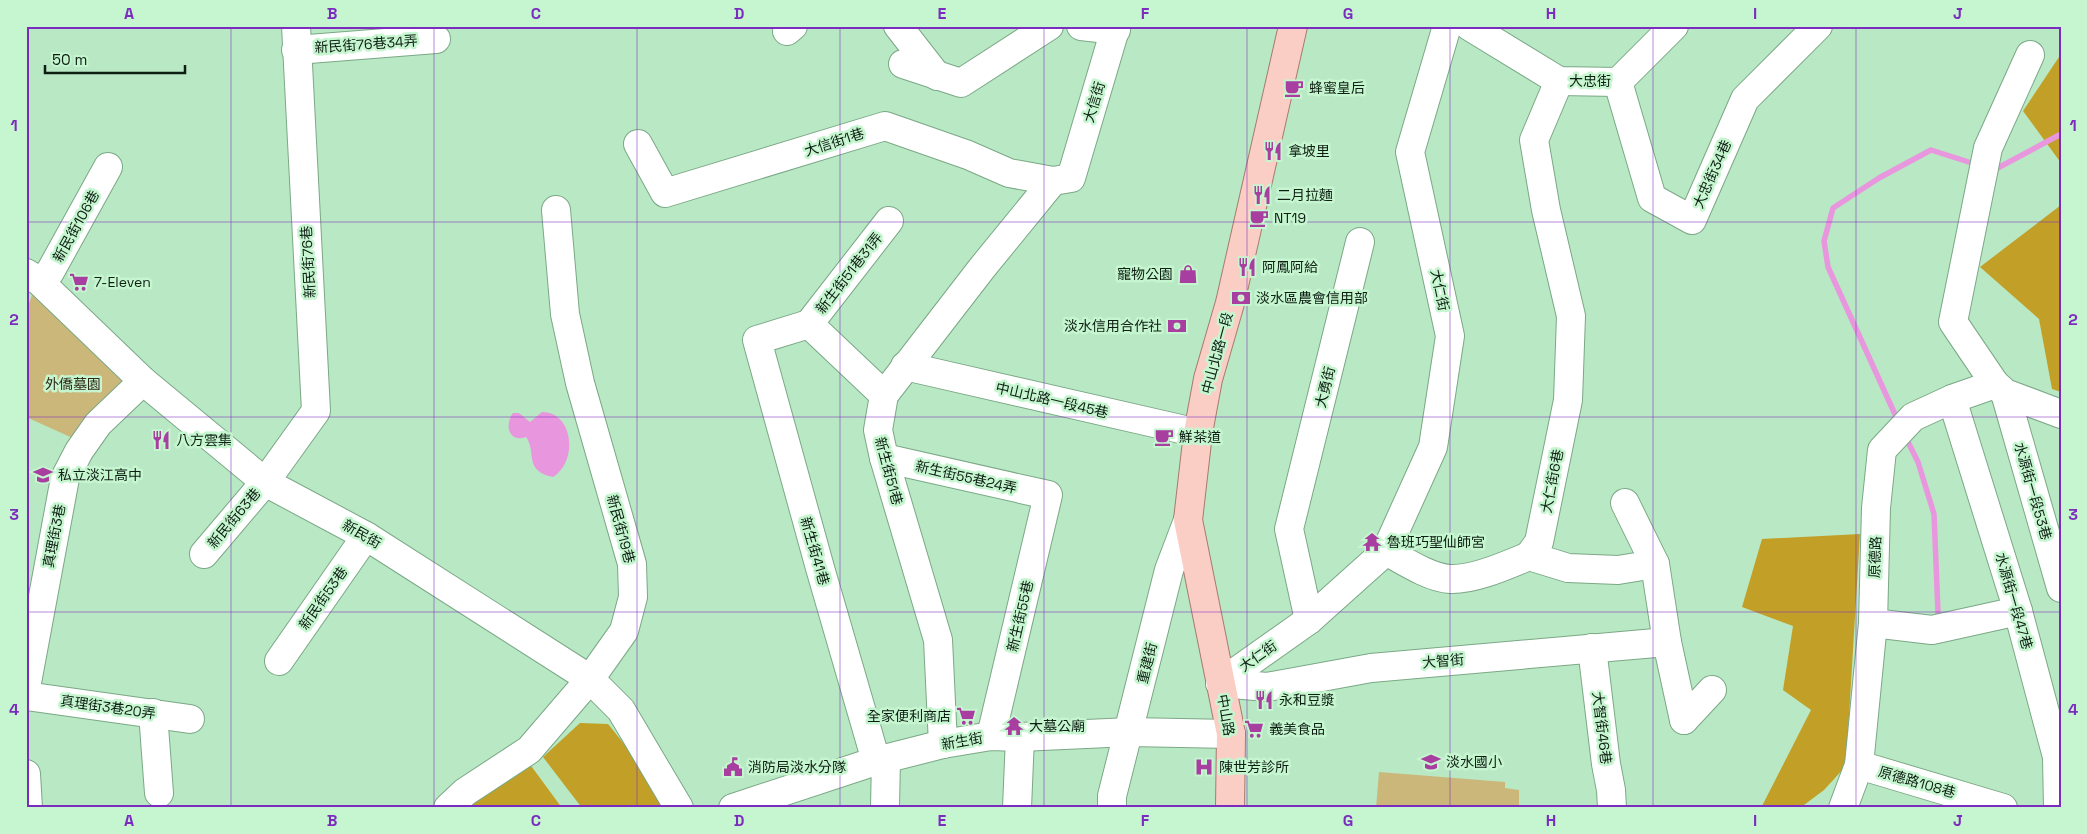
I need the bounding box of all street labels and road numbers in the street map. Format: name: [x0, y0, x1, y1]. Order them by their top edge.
street label: 新民街76巷34弄: [314, 31, 418, 57]
street label: 大忠街: [1569, 72, 1611, 90]
street label: 大信街: [1079, 79, 1109, 125]
street label: 大信街1巷: [802, 124, 866, 160]
street label: 大忠街34巷: [1689, 137, 1735, 211]
street label: 新民街106巷: [49, 187, 103, 265]
street label: 新民街76巷: [297, 225, 319, 299]
street label: 新生街51巷31弄: [812, 229, 886, 317]
street label: 大仁街: [1427, 268, 1453, 312]
street label: 中山北路一段: [1197, 310, 1237, 396]
street label: 大勇街: [1311, 364, 1339, 410]
street label: 中山北路一段45巷: [994, 378, 1110, 422]
street label: 新生街51巷: [871, 435, 907, 507]
street label: 水源街一段53巷: [2010, 440, 2056, 542]
street label: 大仁街6巷: [1537, 448, 1567, 514]
street label: 新生街55巷24弄: [914, 457, 1018, 497]
street label: 新民街63巷: [204, 484, 264, 552]
street label: 新民街19巷: [603, 493, 639, 565]
street label: 真理街3巷: [39, 503, 69, 569]
street label: 新生街41巷: [797, 515, 833, 587]
street label: 新民街: [339, 516, 385, 552]
street label: 原德路: [1865, 536, 1885, 578]
street label: 水源街一段47巷: [1992, 550, 2036, 652]
street label: 新民街53巷: [295, 563, 351, 633]
street label: 新生街55巷: [1003, 579, 1037, 653]
street label: 大仁街: [1236, 637, 1280, 675]
street label: 重建街: [1133, 640, 1161, 686]
street label: 大智街: [1421, 650, 1465, 672]
street label: 真理街3巷20弄: [59, 691, 157, 723]
street label: 大智街46巷: [1589, 691, 1615, 765]
street label: 中山路: [1213, 693, 1239, 737]
street label: 新生街: [940, 728, 984, 754]
street label: 原德路108巷: [1876, 762, 1958, 802]

